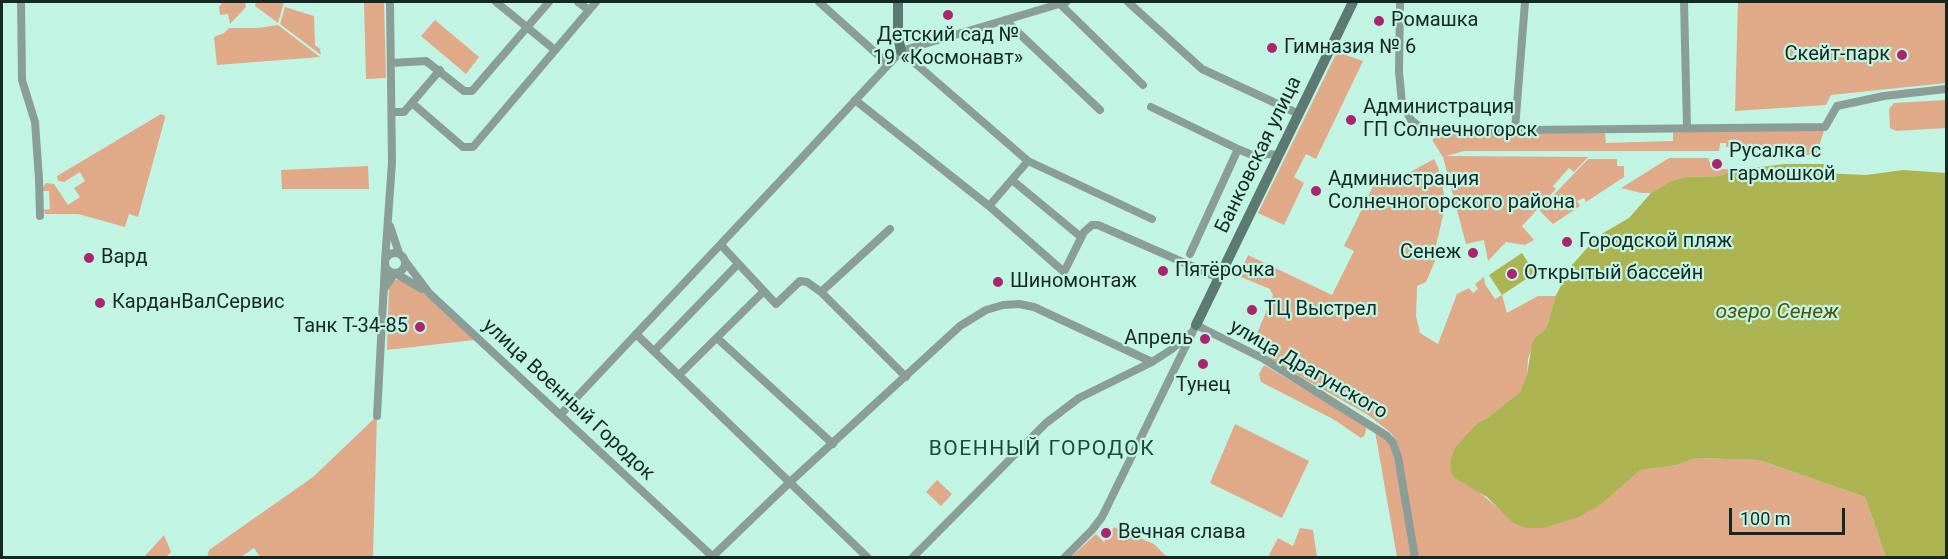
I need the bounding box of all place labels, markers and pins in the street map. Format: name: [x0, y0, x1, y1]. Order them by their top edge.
marker: Детский сад № 19 «Космонавт»: [941, 8, 955, 22]
place label: Ромашка: [1391, 9, 1478, 33]
marker: Ромашка: [1372, 14, 1386, 28]
place label: Детский сад № 19 «Космонавт»: [873, 24, 1023, 71]
place label: Гимназия № 6: [1284, 36, 1416, 60]
marker: Гимназия № 6: [1265, 41, 1279, 55]
place label: Скейт-парк: [1785, 43, 1890, 67]
marker: Скейт-парк: [1895, 48, 1909, 62]
place label: Администрация ГП Солнечногорск: [1363, 96, 1537, 143]
marker: Администрация ГП Солнечногорск: [1344, 113, 1358, 127]
place label: Русалка с гармошкой: [1729, 140, 1835, 187]
marker: Русалка с гармошкой: [1710, 157, 1724, 171]
place label: Администрация Солнечногорского района: [1328, 168, 1575, 215]
marker: Администрация Солнечногорского района: [1309, 184, 1323, 198]
place label: Городской пляж: [1579, 230, 1732, 254]
marker: Городской пляж: [1560, 235, 1574, 249]
place label: Сенеж: [1400, 241, 1461, 265]
place label: Вард: [101, 246, 147, 270]
marker: Сенеж: [1466, 246, 1480, 260]
marker: Вард: [82, 251, 96, 265]
place label: Пятёрочка: [1175, 259, 1275, 283]
place label: Открытый бассейн: [1524, 262, 1703, 286]
marker: Пятёрочка: [1156, 264, 1170, 278]
marker: Открытый бассейн: [1505, 267, 1519, 281]
place label: Шиномонтаж: [1010, 270, 1137, 294]
marker: Шиномонтаж: [991, 275, 1005, 289]
place label: КарданВалСервис: [112, 291, 284, 315]
marker: КарданВалСервис: [93, 296, 107, 310]
place label: ТЦ Выстрел: [1264, 298, 1377, 322]
marker: ТЦ Выстрел: [1245, 303, 1259, 317]
place label: Танк Т-34-85: [293, 315, 408, 339]
marker: Танк Т-34-85: [413, 320, 427, 334]
place label: Апрель: [1124, 327, 1193, 351]
marker: Апрель: [1198, 332, 1212, 346]
marker: Тунец: [1196, 357, 1210, 371]
place label: Тунец: [1176, 374, 1230, 398]
place label: Вечная слава: [1118, 521, 1246, 545]
marker: Вечная слава: [1099, 526, 1113, 540]

